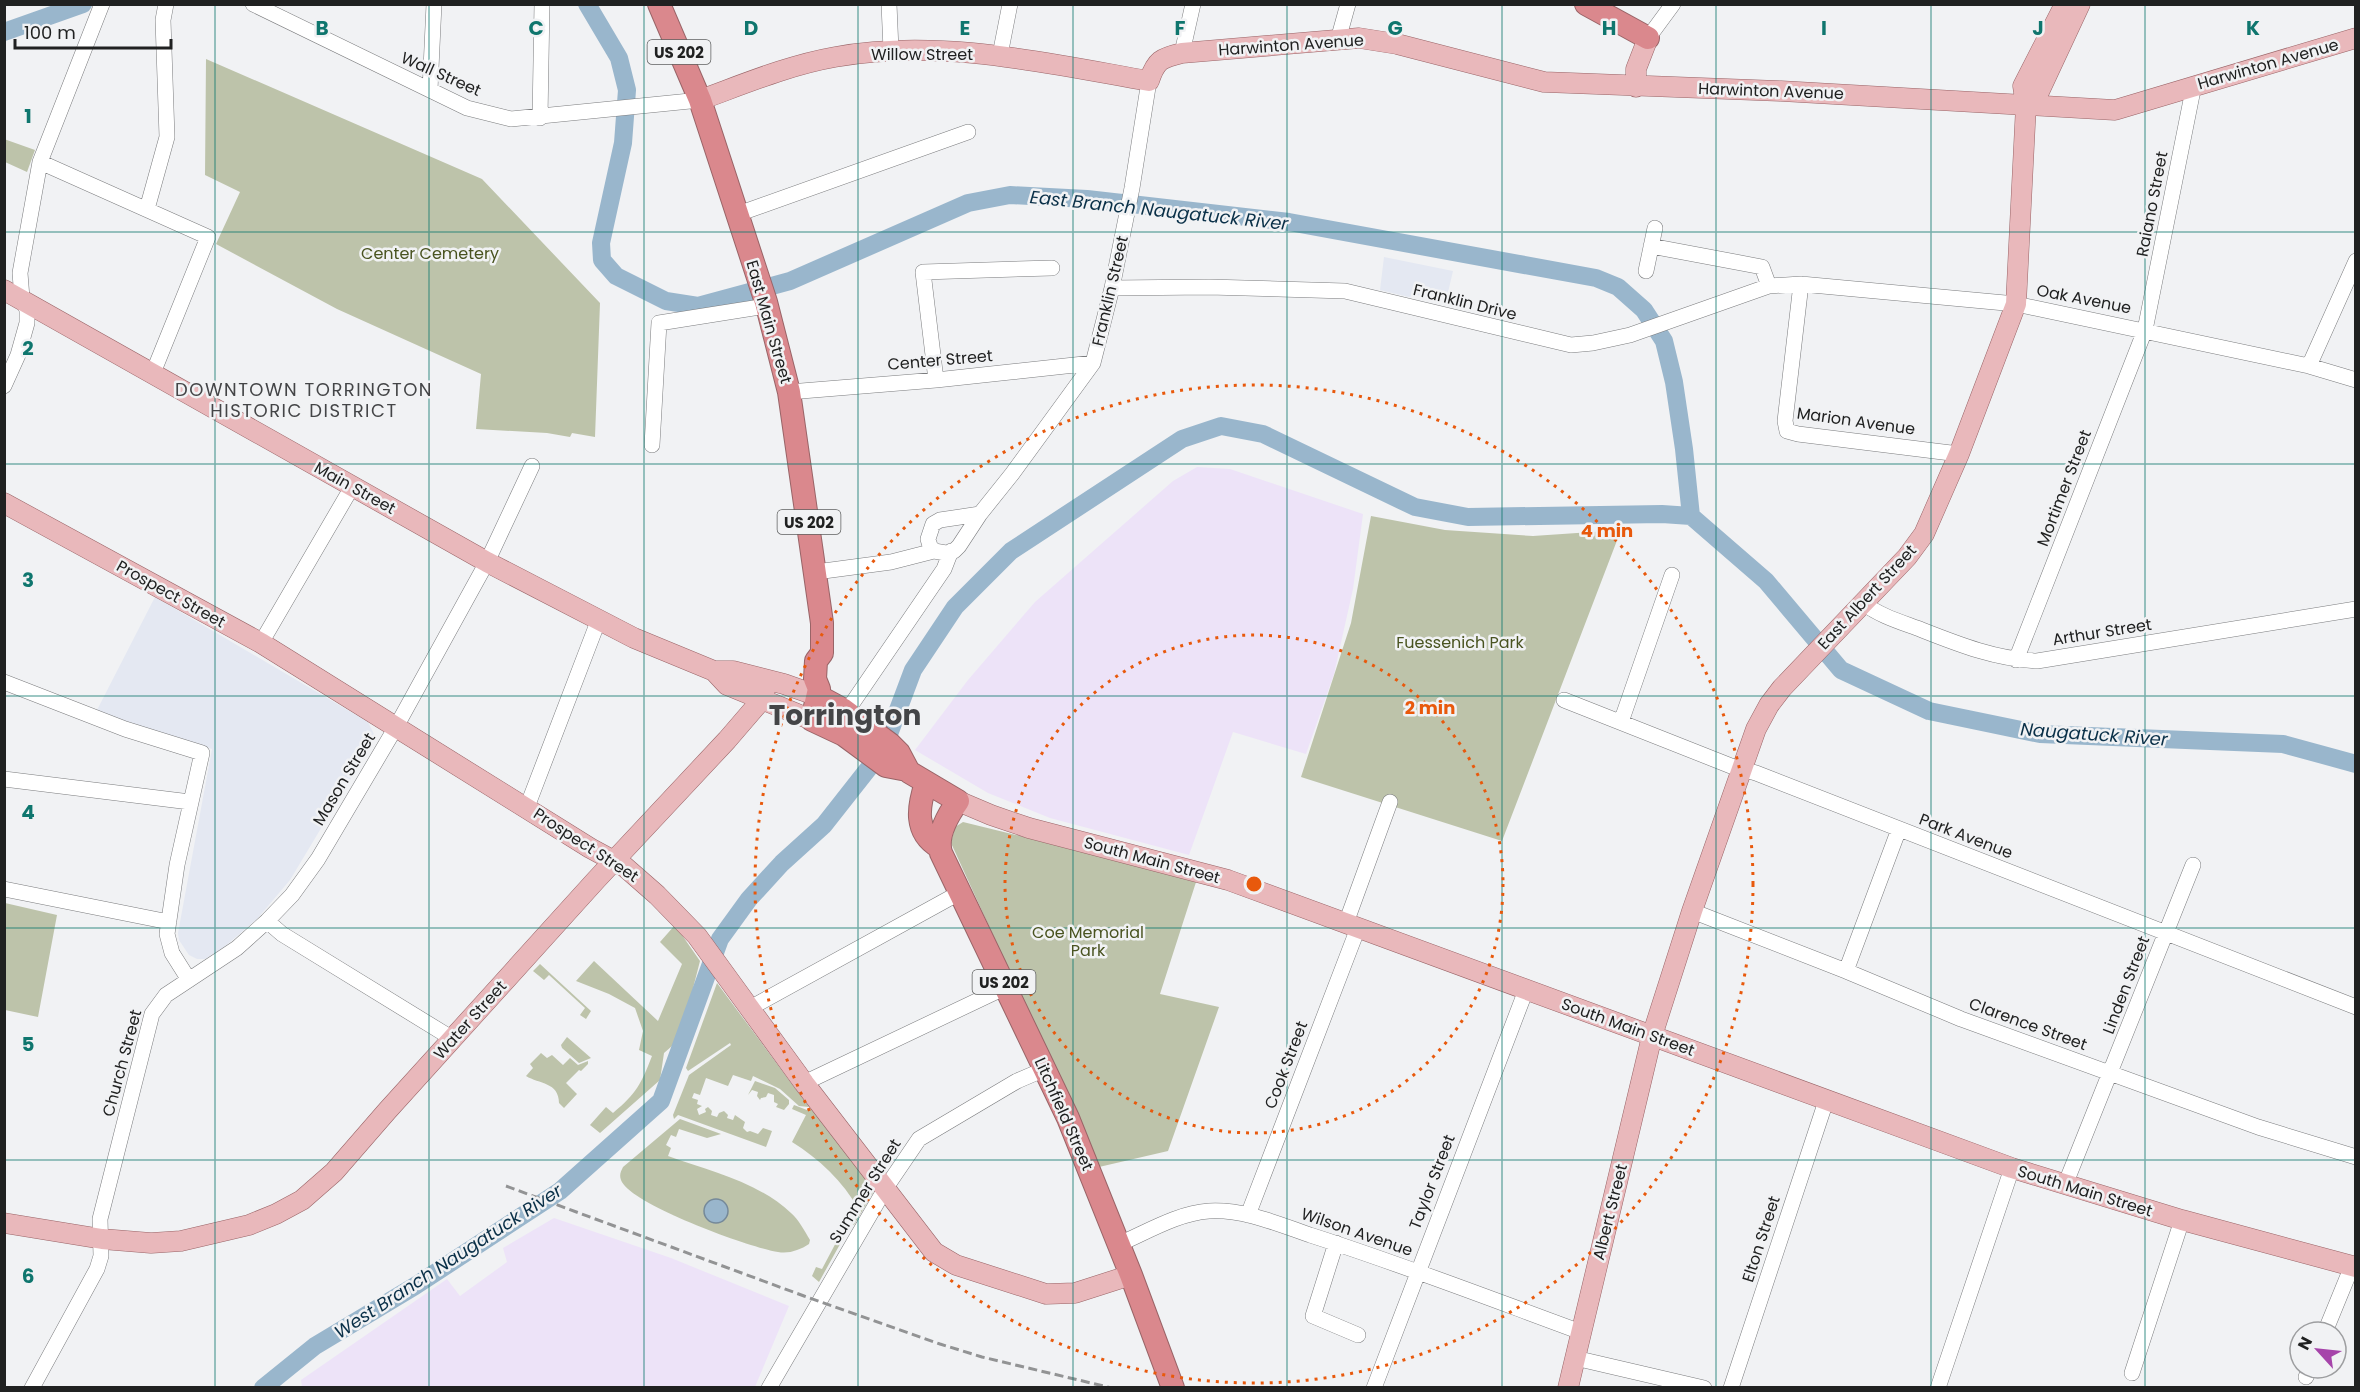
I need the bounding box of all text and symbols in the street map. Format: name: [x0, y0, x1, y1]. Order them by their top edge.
scale bar: [15, 12, 171, 50]
text: B: [315, 14, 329, 42]
text: C: [528, 14, 544, 42]
text: D: [744, 14, 758, 42]
text: E: [960, 14, 970, 42]
text: F: [1175, 14, 1186, 42]
text: G: [1387, 14, 1403, 42]
text: H: [1602, 14, 1616, 42]
text: I: [1821, 14, 1827, 42]
text: J: [2032, 14, 2044, 42]
text: K: [2246, 14, 2260, 42]
text: 100 m: [24, 20, 76, 45]
street label: Harwinton Avenue: [1217, 28, 1365, 62]
street label: Harwinton Avenue: [2195, 33, 2341, 95]
road number: US 202: [648, 40, 710, 64]
street label: Willow Street: [871, 43, 973, 66]
street label: Wall Street: [397, 46, 485, 102]
street label: Harwinton Avenue: [1698, 77, 1844, 105]
text: 1: [24, 102, 32, 130]
street label: Raiano Street: [2131, 149, 2174, 259]
water label: East Branch Naugatuck River: [1029, 184, 1291, 236]
street label: Franklin Street: [1086, 233, 1134, 348]
park label: Center Cemetery: [361, 242, 499, 265]
street label: East Main Street: [740, 258, 798, 387]
street label: Franklin Drive: [1411, 278, 1519, 326]
street label: Oak Avenue: [2035, 279, 2133, 319]
text: 2: [22, 334, 34, 362]
street label: Center Street: [887, 344, 994, 376]
district label: DOWNTOWN TORRINGTON HISTORIC DISTRICT: [175, 377, 433, 423]
street label: Marion Avenue: [1795, 401, 1917, 441]
street label: Mortimer Street: [2031, 426, 2097, 550]
street label: Main Street: [310, 456, 400, 520]
road number: US 202: [778, 510, 840, 534]
text: 4 min: [1581, 518, 1633, 543]
street label: East Albert Street: [1812, 539, 1922, 655]
street label: Prospect Street: [112, 555, 230, 634]
text: 3: [22, 566, 34, 594]
street label: Arthur Street: [2051, 613, 2153, 651]
park label: Fuessenich Park: [1396, 631, 1525, 654]
text: 2 min: [1405, 695, 1455, 720]
district label: Torrington: [769, 696, 921, 735]
water label: Naugatuck River: [2019, 716, 2170, 752]
street label: Mason Street: [307, 728, 381, 830]
text: 4: [21, 798, 35, 826]
street label: Prospect Street: [529, 802, 643, 888]
street label: Park Avenue: [1916, 808, 2016, 864]
street label: South Main Street: [1081, 831, 1223, 889]
centre of rings: [1244, 874, 1264, 894]
park label: Coe Memorial Park: [1032, 921, 1144, 962]
street label: Linden Street: [2097, 933, 2155, 1037]
road number: US 202: [972, 970, 1036, 994]
street label: Water Street: [428, 975, 512, 1065]
street label: South Main Street: [1558, 992, 1698, 1062]
street label: Clarence Street: [1966, 992, 2090, 1056]
street label: Church Street: [97, 1007, 147, 1119]
street label: Cook Street: [1259, 1018, 1313, 1112]
text: 5: [22, 1030, 35, 1058]
street label: Litchfield Street: [1029, 1054, 1099, 1174]
street label: Taylor Street: [1403, 1131, 1461, 1233]
street label: Summer Street: [824, 1134, 907, 1248]
street label: South Main Street: [2015, 1160, 2156, 1223]
street label: Albert Street: [1587, 1161, 1633, 1263]
water label: West Branch Naugatuck River: [329, 1177, 568, 1344]
street label: Elton Street: [1736, 1193, 1786, 1285]
street label: Wilson Avenue: [1298, 1202, 1416, 1262]
text: 6: [22, 1262, 34, 1290]
north arrow: [2288, 1320, 2348, 1380]
text: N: [2292, 1333, 2318, 1354]

